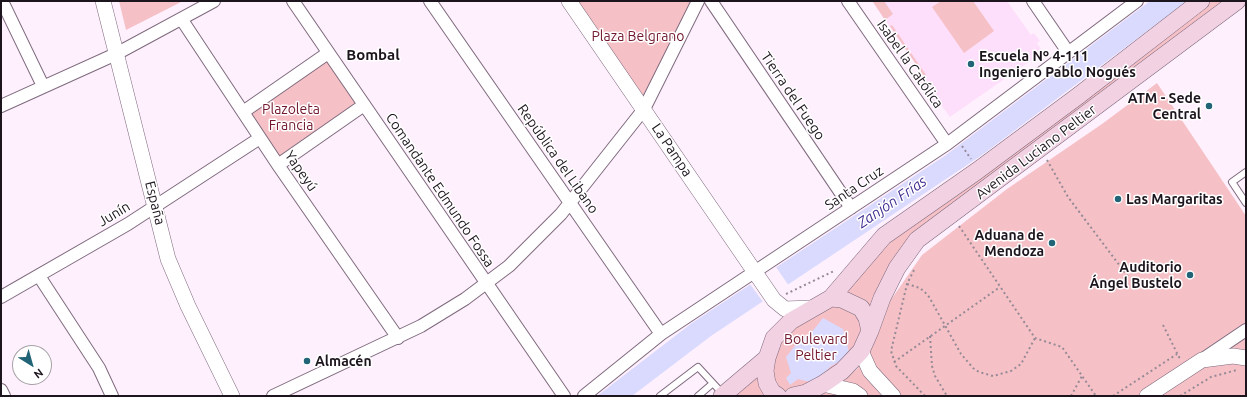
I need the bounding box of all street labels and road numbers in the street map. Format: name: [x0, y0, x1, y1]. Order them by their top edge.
street label: Isabel la Católica: [873, 17, 947, 111]
street label: Tierra del Fuego: [757, 49, 829, 143]
street label: República del Libano: [514, 101, 602, 217]
street label: Avenida Luciano Peltier: [972, 101, 1100, 203]
street label: Comandante Edmundo Fossa: [382, 110, 498, 270]
street label: La Pampa: [648, 120, 696, 180]
street label: Yapeyú: [281, 148, 321, 194]
street label: Santa Cruz: [822, 162, 886, 214]
street label: España: [141, 179, 169, 227]
street label: Junín: [95, 198, 133, 230]

